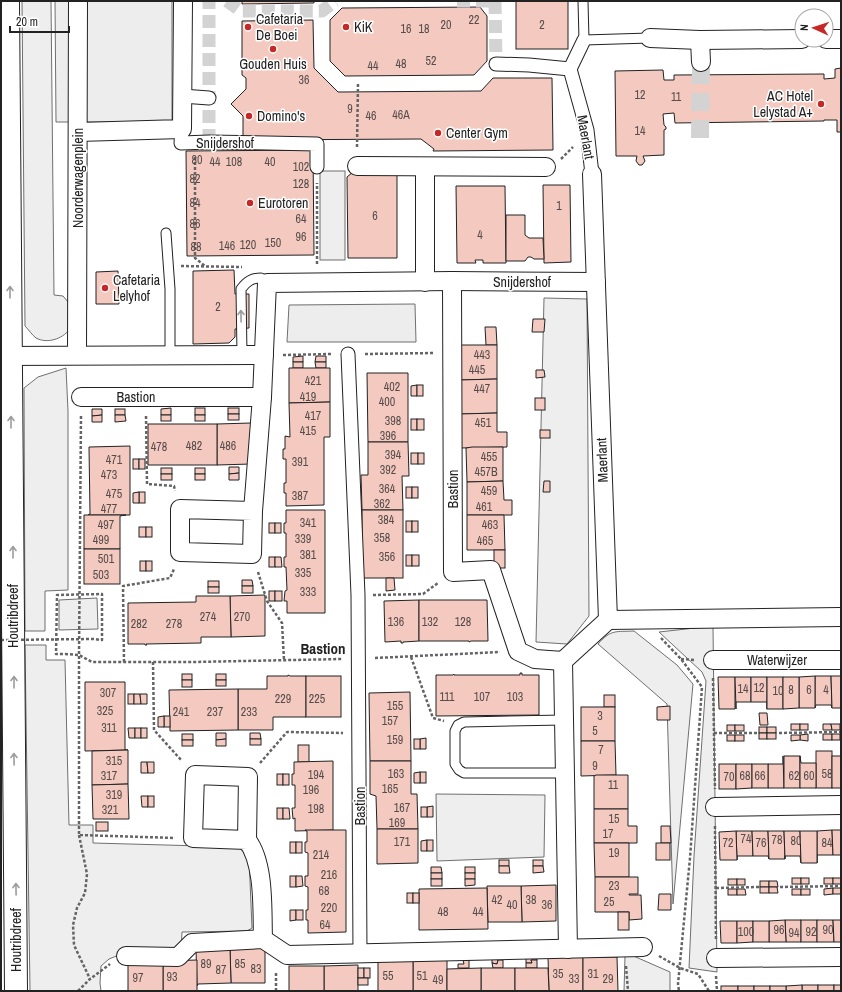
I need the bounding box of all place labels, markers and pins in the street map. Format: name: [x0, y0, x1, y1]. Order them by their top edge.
place label: Cafetaria De Boei: [256, 10, 304, 44]
place label: KiK: [354, 18, 373, 36]
marker: Cafetaria De Boei: [243, 22, 253, 32]
marker: KiK: [341, 22, 351, 32]
marker: Gouden Huis: [268, 44, 278, 54]
place label: Gouden Huis: [239, 55, 307, 73]
place label: AC Hotel Lelystad A+: [753, 87, 813, 121]
marker: AC Hotel Lelystad A+: [816, 99, 826, 109]
place label: Domino's: [257, 107, 305, 125]
marker: Domino's: [244, 111, 254, 121]
place label: Center Gym: [446, 124, 508, 142]
marker: Center Gym: [433, 128, 443, 138]
place label: Eurotoren: [258, 194, 308, 212]
marker: Eurotoren: [245, 198, 255, 208]
place label: Cafetaria Lelyhof: [113, 271, 161, 305]
marker: Cafetaria Lelyhof: [100, 283, 110, 293]

